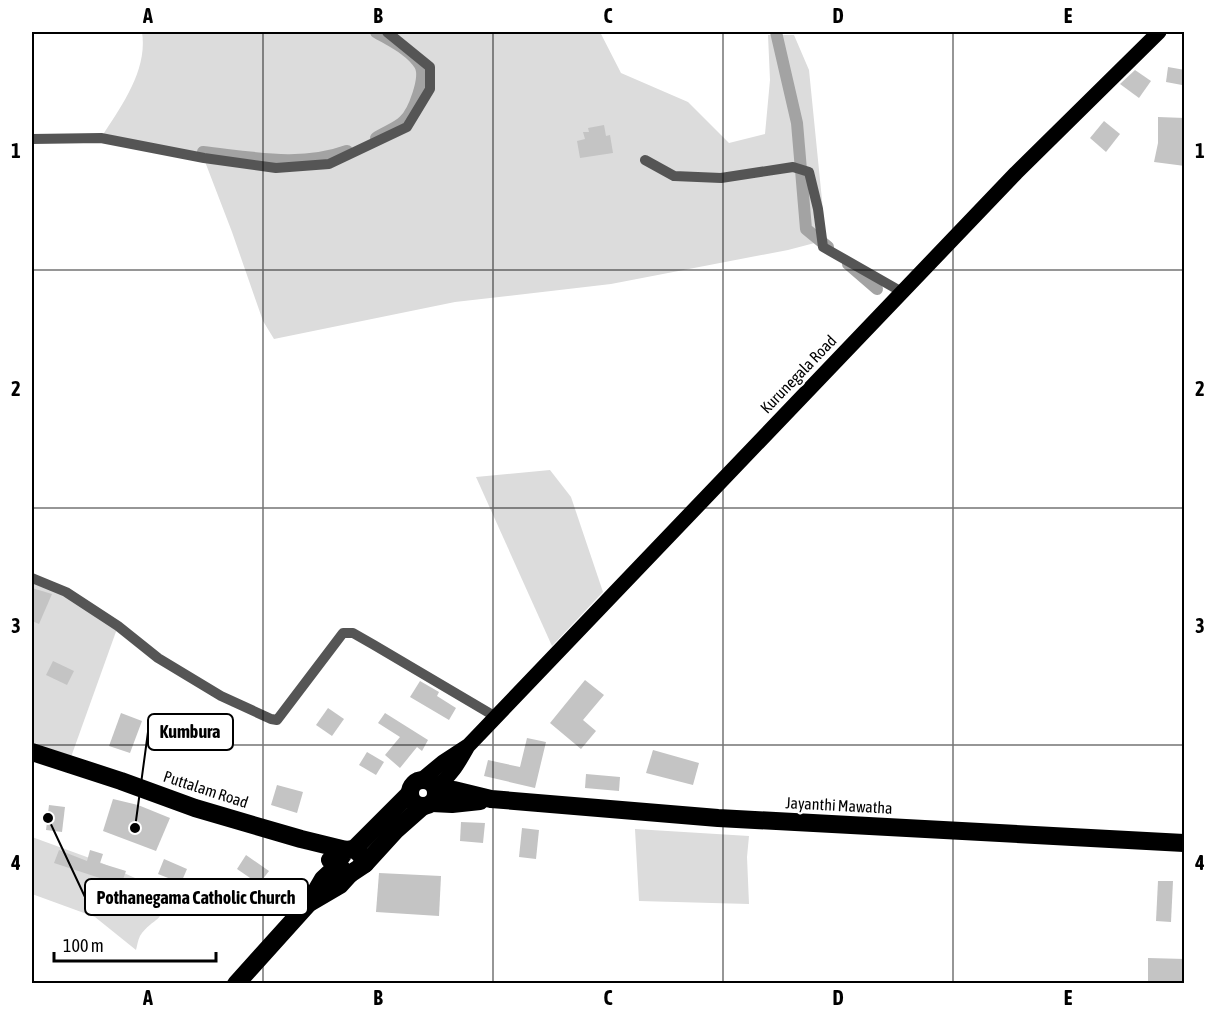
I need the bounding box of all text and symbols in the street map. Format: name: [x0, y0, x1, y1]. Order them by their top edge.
text: A: [142, 4, 153, 27]
text: B: [373, 4, 383, 27]
text: C: [604, 4, 613, 27]
text: D: [832, 4, 844, 27]
text: E: [1064, 4, 1073, 27]
text: 1: [11, 139, 21, 162]
text: 1: [1195, 139, 1205, 162]
street label: Kurunegala Road: [756, 331, 840, 417]
text: 2: [11, 377, 21, 400]
text: 2: [1195, 377, 1205, 400]
text: 3: [11, 614, 21, 637]
text: 3: [1195, 614, 1205, 637]
callout: Kumbura: [148, 714, 233, 750]
text: Kumbura: [160, 721, 220, 742]
street label: Puttalam Road: [161, 767, 251, 811]
street label: Jayanthi Mawatha: [785, 793, 893, 818]
text: 4: [10, 851, 21, 874]
text: 4: [1194, 851, 1205, 874]
callout: Pothanegama Catholic Church: [85, 879, 308, 915]
text: Pothanegama Catholic Church: [97, 887, 296, 908]
scale bar: [54, 925, 216, 963]
text: 100 m: [63, 935, 104, 956]
text: A: [142, 986, 153, 1009]
text: B: [373, 986, 383, 1009]
text: C: [604, 986, 613, 1009]
text: D: [832, 986, 844, 1009]
text: E: [1064, 986, 1073, 1009]

